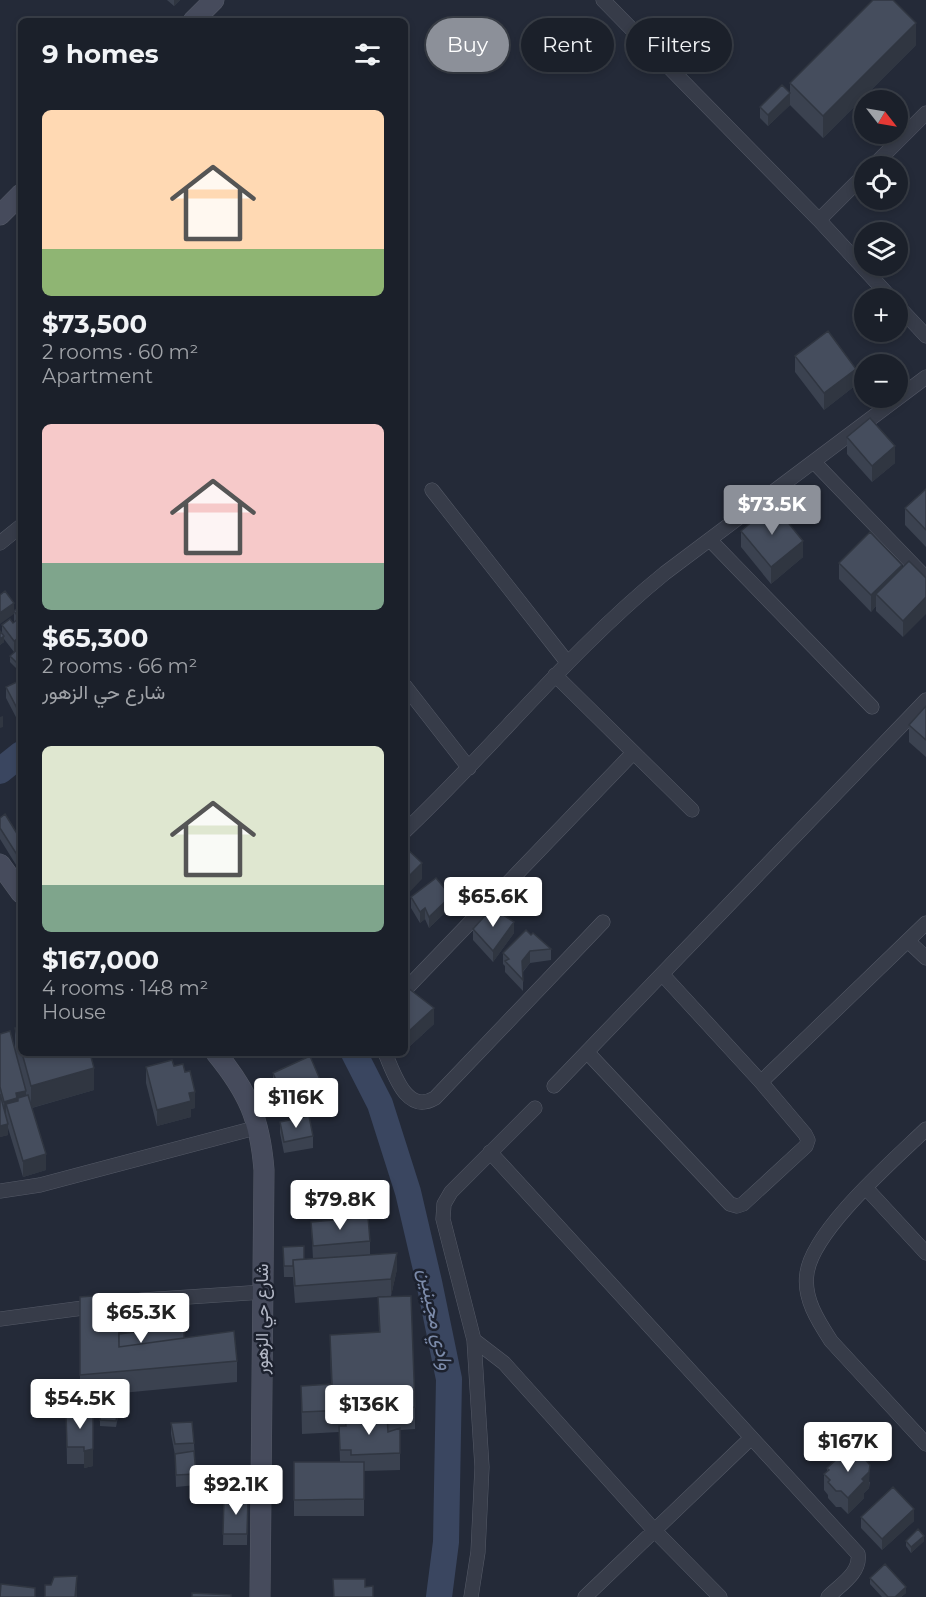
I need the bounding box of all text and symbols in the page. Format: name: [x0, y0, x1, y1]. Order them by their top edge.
chip: Buy: [426, 18, 509, 72]
chip: Rent: [521, 18, 614, 72]
chip: Filters: [626, 18, 732, 72]
text: 9 homes: [42, 38, 159, 70]
icon: filters: [351, 38, 384, 71]
north arrow: [854, 90, 908, 144]
map controls: [854, 90, 908, 408]
icon: home: [159, 149, 267, 257]
button: locate: [854, 156, 908, 210]
button: layers: [854, 222, 908, 276]
button: +: [854, 288, 908, 342]
text: $73,500: [42, 308, 147, 340]
text: 2 rooms · 60 m²: [42, 340, 198, 364]
button: −: [854, 354, 908, 408]
text: Apartment: [42, 364, 153, 388]
icon: home: [159, 463, 267, 571]
pin: $73.5K: [723, 485, 821, 536]
text: $73.5K: [738, 492, 806, 516]
text: $65,300: [42, 622, 148, 654]
text: 2 rooms · 66 m²: [42, 654, 197, 678]
text: شارع حي الزهور: [42, 680, 165, 704]
icon: home: [159, 785, 267, 893]
pin: $65.6K: [444, 877, 542, 928]
text: $65.6K: [458, 884, 528, 908]
text: $167,000: [42, 944, 159, 976]
text: 4 rooms · 148 m²: [42, 976, 208, 1000]
text: House: [42, 1000, 106, 1024]
pin: $116K: [254, 1078, 338, 1129]
text: $116K: [268, 1085, 324, 1109]
pin: $79.8K: [291, 1180, 389, 1231]
text: $79.8K: [305, 1187, 375, 1211]
street label: شارع حي الزهور: [251, 1264, 277, 1375]
water label: وادي مجينين: [410, 1266, 458, 1373]
pin: $65.3K: [92, 1293, 190, 1344]
text: $65.3K: [106, 1300, 176, 1324]
pin: $54.5K: [31, 1379, 129, 1430]
pin: $136K: [327, 1385, 411, 1436]
text: $54.5K: [45, 1386, 115, 1410]
text: $136K: [339, 1392, 399, 1416]
pin: $167K: [806, 1422, 890, 1473]
text: $167K: [818, 1429, 878, 1453]
pin: $92.1K: [187, 1465, 285, 1516]
text: $92.1K: [204, 1472, 268, 1496]

